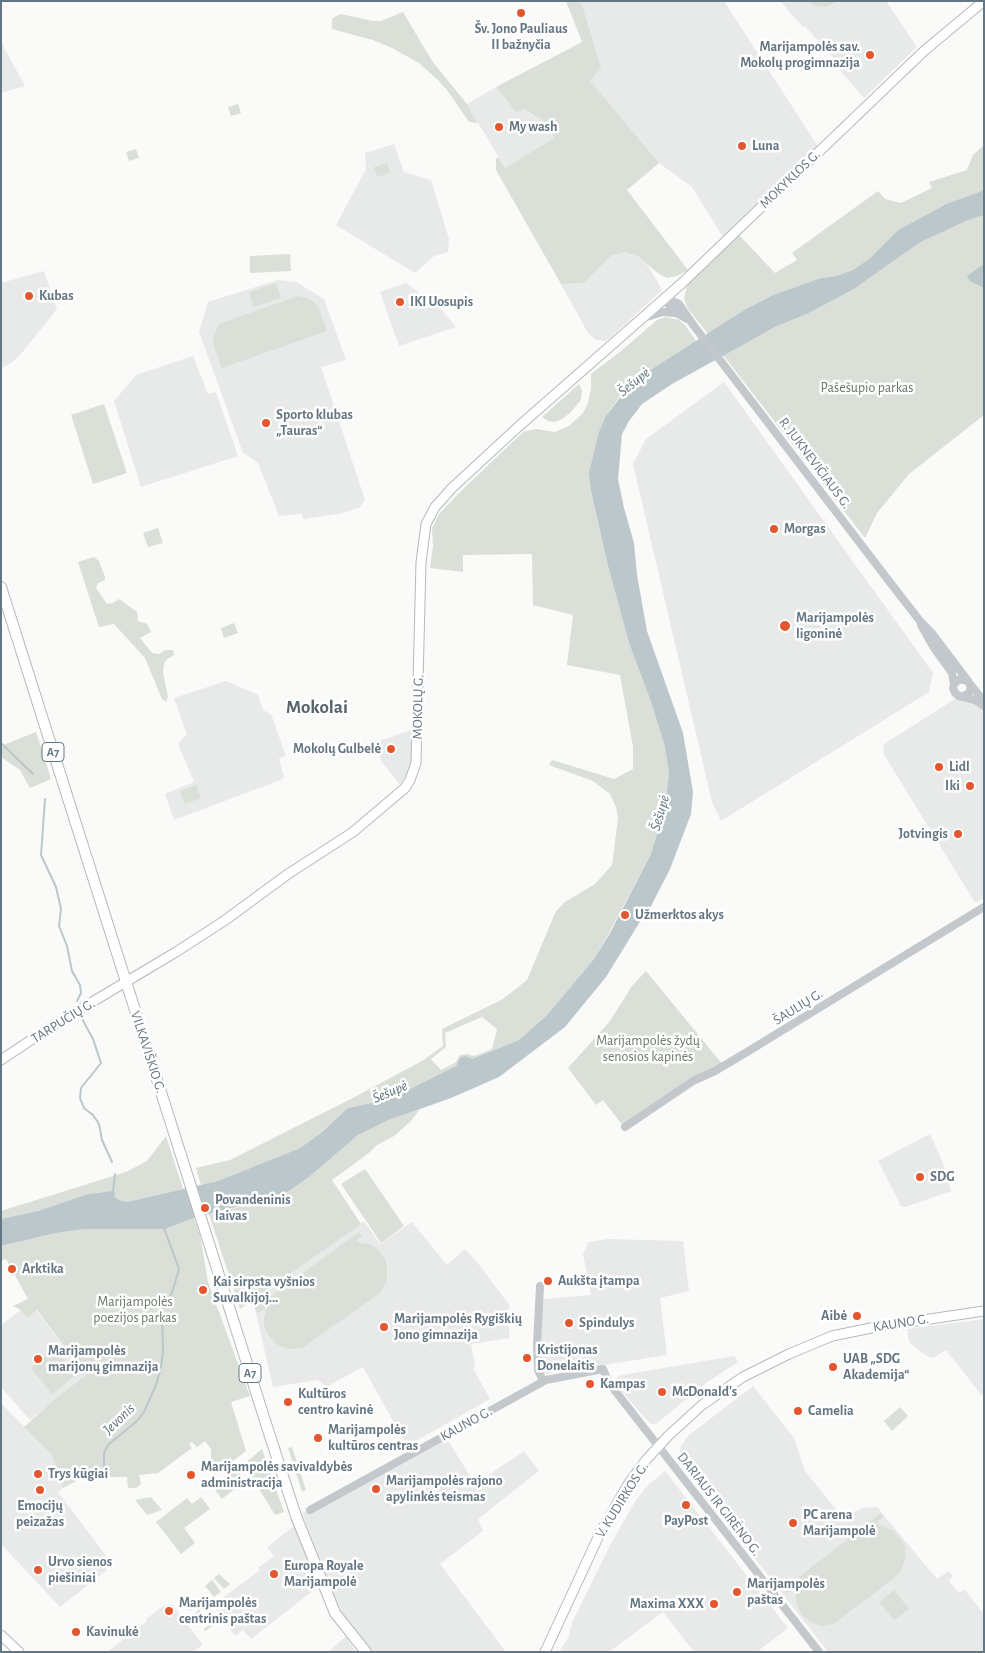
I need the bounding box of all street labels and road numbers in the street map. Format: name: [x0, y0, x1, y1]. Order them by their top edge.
street label: MOKYKLOS G.: [756, 146, 824, 212]
street label: R. JUKNEVIČIAUS G.: [775, 414, 855, 512]
street label: MOKOLŲ G.: [409, 675, 427, 739]
road number: A7: [42, 742, 64, 762]
street label: ŠAULIŲ G.: [770, 985, 826, 1029]
street label: TARPUČIŲ G.: [28, 995, 98, 1047]
street label: VILKAVIŠKIO G.: [127, 1009, 169, 1095]
street label: KAUNO G.: [872, 1310, 930, 1336]
road number: A7: [239, 1364, 261, 1382]
street label: KAUNO G.: [437, 1403, 495, 1445]
street label: DARIAUS IR GIRĖNO G.: [673, 1449, 765, 1559]
street label: V. KUDIRKOS G.: [592, 1459, 652, 1541]

